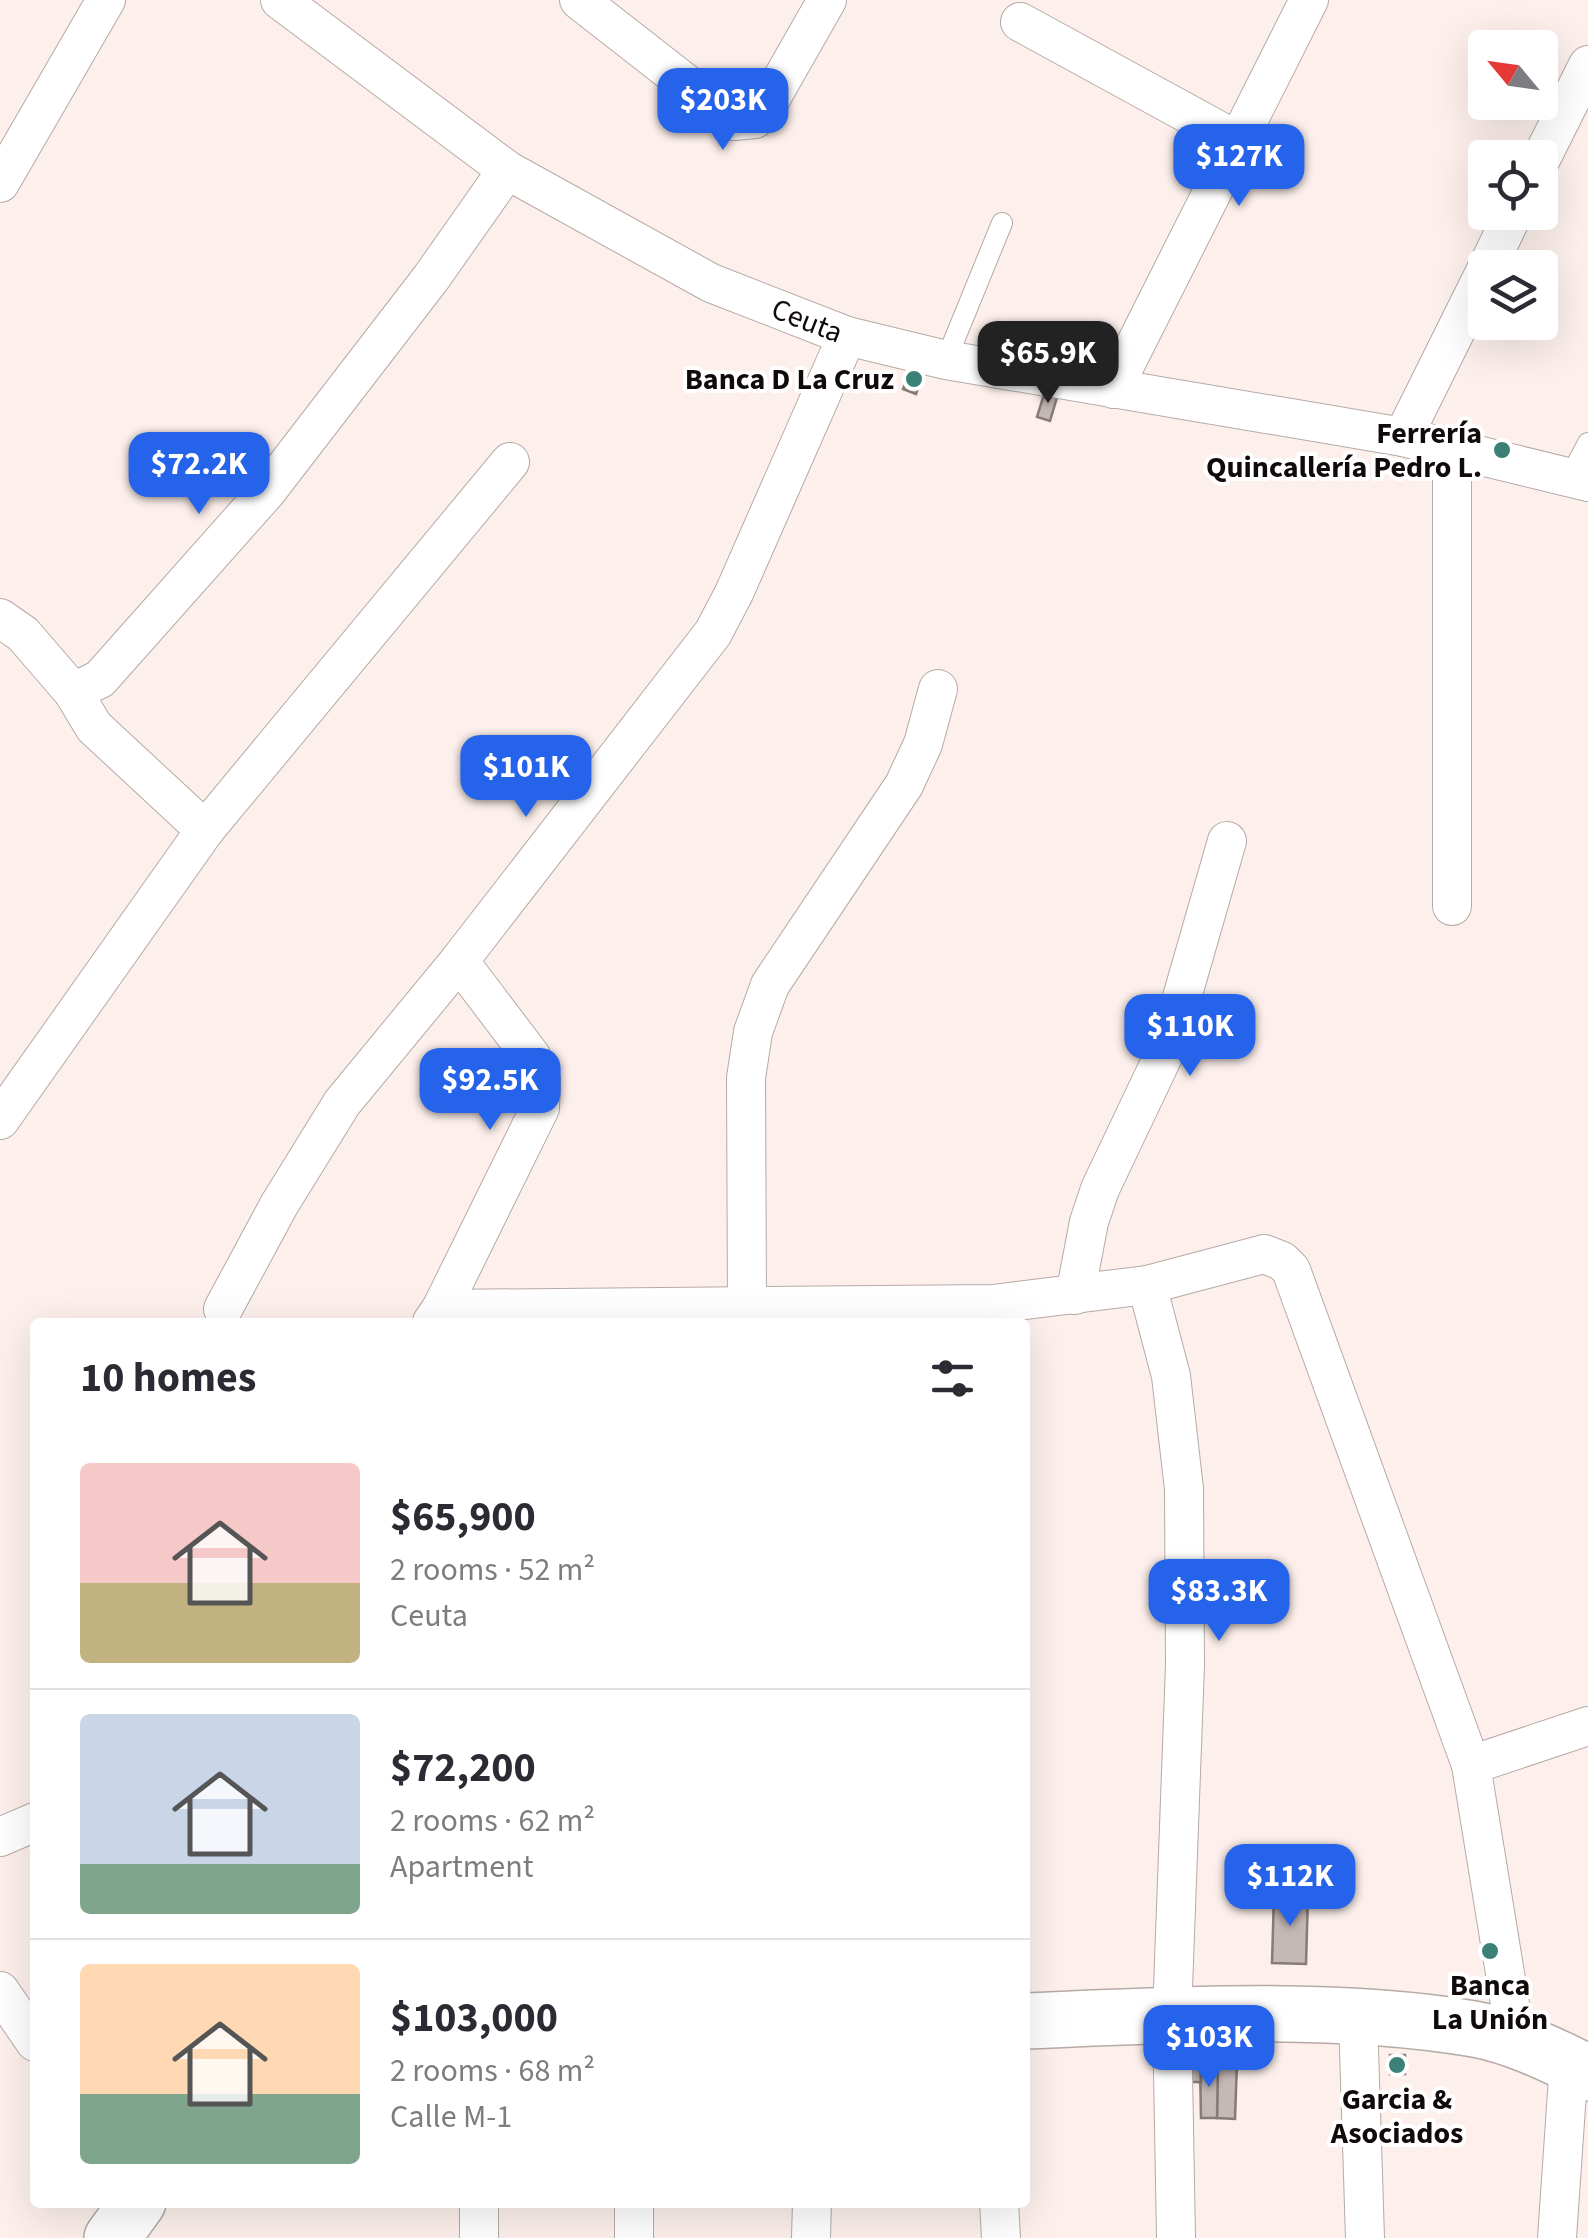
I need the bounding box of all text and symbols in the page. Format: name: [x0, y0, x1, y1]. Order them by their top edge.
north arrow: [1468, 30, 1558, 120]
map controls: [1468, 30, 1558, 340]
pin: $203K: [653, 68, 793, 153]
text: $203K: [679, 77, 767, 123]
pin: $127K: [1169, 124, 1309, 209]
text: $127K: [1195, 133, 1283, 179]
button: locate: [1468, 140, 1558, 230]
button: layers: [1468, 250, 1558, 340]
street label: Ceuta: [765, 288, 849, 354]
pin: $65.9K: [967, 321, 1129, 406]
text: $65.9K: [1000, 330, 1096, 376]
place label: Banca D La Cruz: [685, 358, 894, 401]
marker: Banca D La Cruz: [903, 368, 925, 390]
place label: Ferrería Quincallería Pedro L.: [1206, 412, 1482, 489]
pin: $72.2K: [118, 432, 280, 517]
marker: Ferrería Quincallería Pedro L.: [1491, 439, 1513, 461]
text: $72.2K: [151, 441, 247, 487]
pin: $101K: [456, 735, 596, 820]
text: $101K: [482, 744, 570, 790]
pin: $110K: [1120, 994, 1260, 1079]
text: $110K: [1146, 1003, 1234, 1049]
pin: $92.5K: [409, 1048, 571, 1133]
text: $92.5K: [442, 1057, 538, 1103]
text: 10 homes: [80, 1348, 256, 1408]
icon: filters: [925, 1351, 980, 1406]
text: $65,900: [390, 1487, 536, 1547]
icon: home: [160, 1503, 280, 1623]
text: 2 rooms · 52 m²: [390, 1547, 595, 1593]
pin: $83.3K: [1138, 1559, 1300, 1644]
text: $83.3K: [1171, 1568, 1267, 1614]
text: Ceuta: [390, 1593, 468, 1639]
text: $72,200: [390, 1738, 536, 1798]
icon: home: [160, 1754, 280, 1874]
text: 2 rooms · 62 m²: [390, 1798, 595, 1844]
text: Apartment: [390, 1844, 533, 1890]
pin: $112K: [1220, 1844, 1360, 1929]
text: $112K: [1246, 1853, 1334, 1899]
marker: Banca La Unión: [1479, 1940, 1501, 1962]
place label: Banca La Unión: [1432, 1964, 1548, 2041]
text: $103,000: [390, 1988, 558, 2048]
icon: home: [160, 2004, 280, 2124]
pin: $103K: [1139, 2005, 1279, 2090]
text: $103K: [1165, 2014, 1253, 2060]
text: 2 rooms · 68 m²: [390, 2048, 595, 2094]
marker: Garcia & Asociados: [1386, 2054, 1408, 2076]
place label: Garcia & Asociados: [1330, 2078, 1463, 2155]
text: Calle M-1: [390, 2094, 512, 2140]

